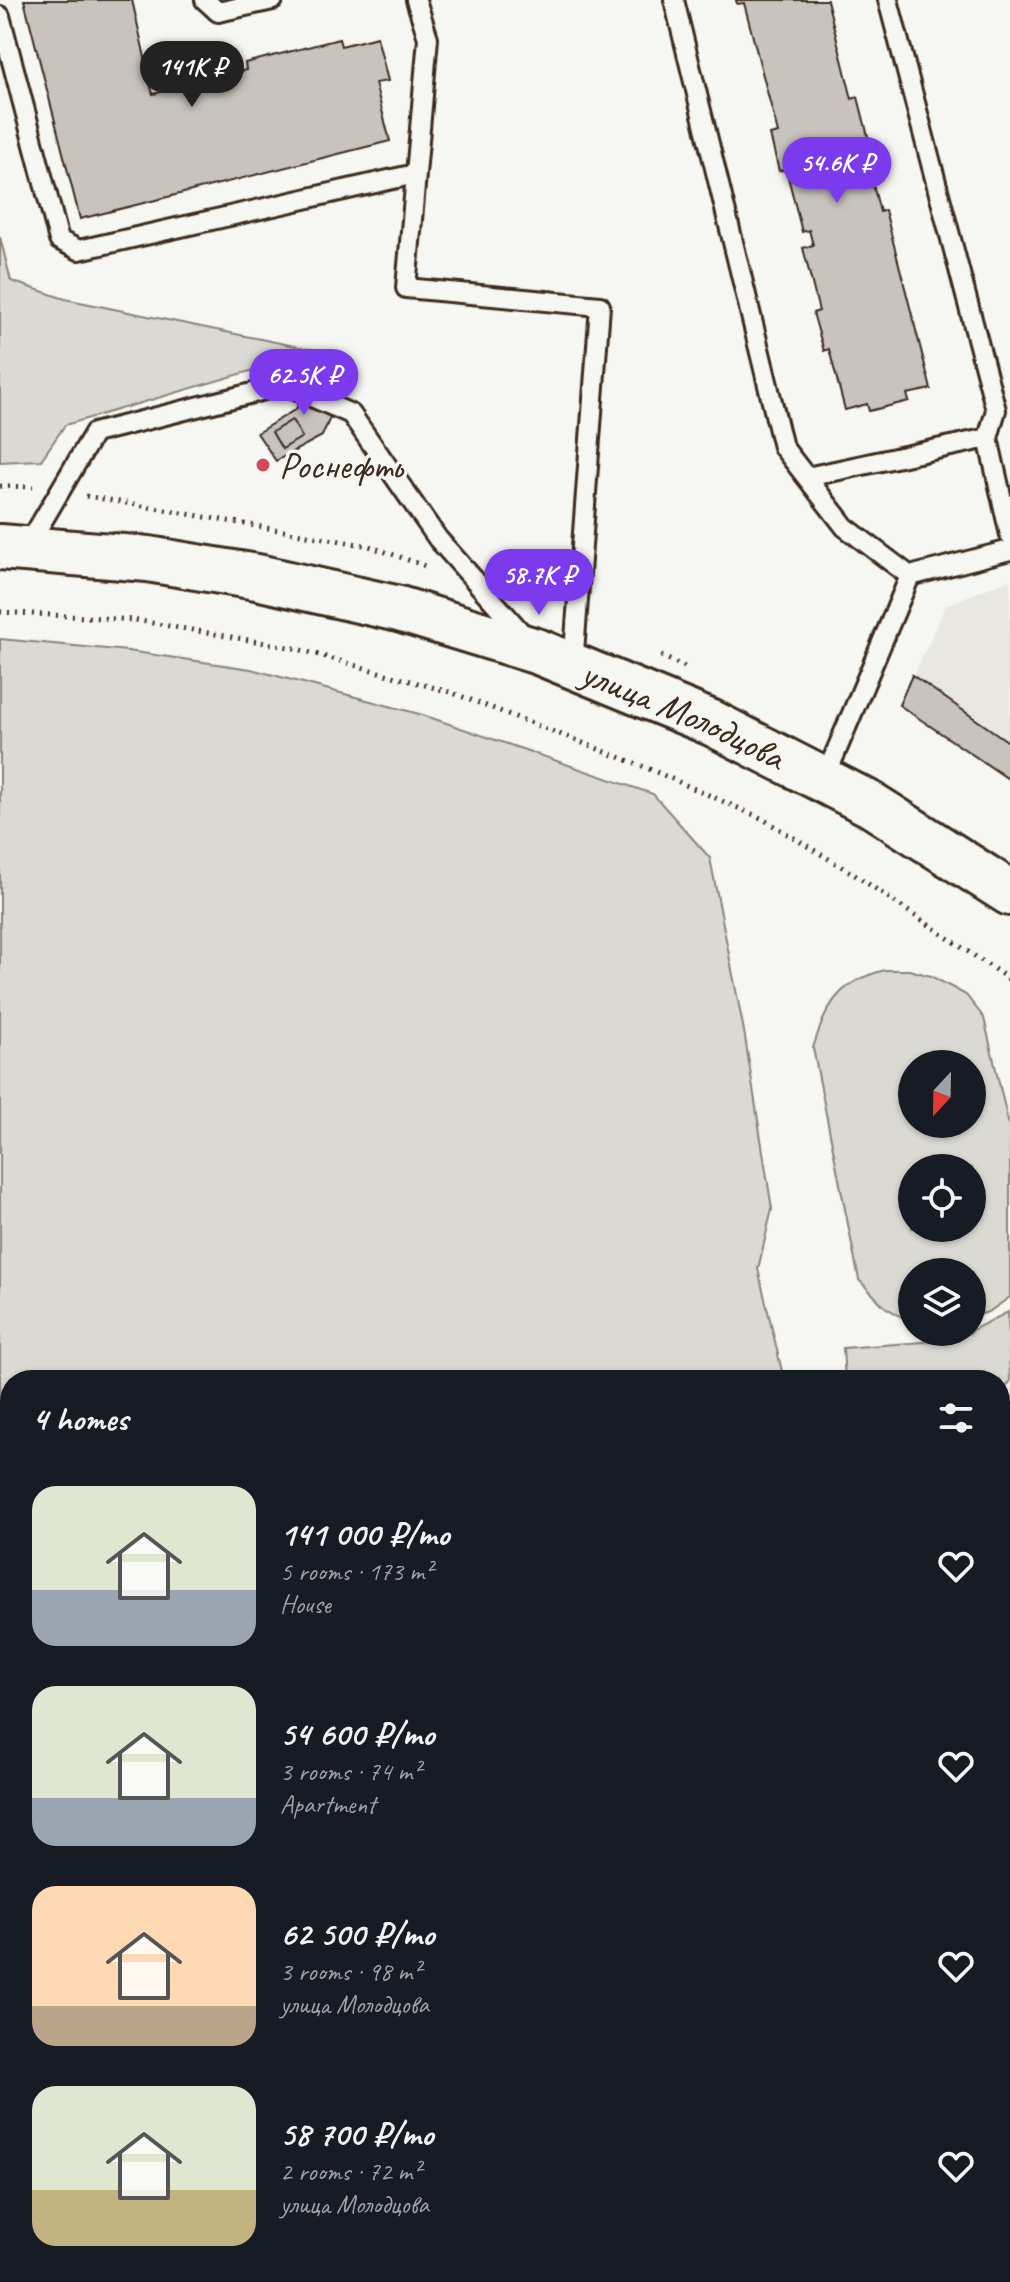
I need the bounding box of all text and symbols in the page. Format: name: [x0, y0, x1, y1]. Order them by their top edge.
pin: 141K ₽: [127, 41, 257, 109]
text: 141K ₽: [158, 50, 226, 83]
pin: 54.6K ₽: [763, 137, 911, 205]
text: 54.6K ₽: [800, 146, 874, 179]
pin: 62.5K ₽: [230, 349, 378, 417]
text: 62.5K ₽: [267, 358, 341, 391]
place label: Роснефть: [279, 442, 405, 489]
marker: Роснефть: [254, 456, 272, 474]
pin: 58.7K ₽: [465, 549, 613, 617]
text: 58.7K ₽: [503, 558, 575, 591]
street label: улица Молодцова: [573, 648, 795, 781]
north arrow: [898, 1050, 986, 1138]
map controls: [898, 1050, 986, 1346]
button: locate: [898, 1154, 986, 1242]
button: layers: [898, 1258, 986, 1346]
icon: filters: [934, 1396, 978, 1440]
text: 4 homes: [32, 1397, 128, 1440]
text: 141 000 ₽/mo: [280, 1512, 449, 1555]
icon: home: [96, 1518, 192, 1614]
icon: heart: [934, 1544, 978, 1588]
text: 5 rooms · 173 m²: [280, 1555, 432, 1588]
text: House: [280, 1588, 331, 1621]
text: 54 600 ₽/mo: [280, 1712, 434, 1755]
icon: home: [96, 1718, 192, 1814]
icon: heart: [934, 1744, 978, 1788]
text: 3 rooms · 74 m²: [280, 1755, 421, 1788]
text: Apartment: [280, 1788, 376, 1821]
text: 62 500 ₽/mo: [280, 1912, 434, 1955]
icon: home: [96, 1918, 192, 2014]
icon: heart: [934, 1944, 978, 1988]
text: 3 rooms · 98 m²: [280, 1955, 421, 1988]
text: улица Молодцова: [280, 1988, 429, 2021]
text: 58 700 ₽/mo: [280, 2112, 433, 2155]
icon: home: [96, 2118, 192, 2214]
icon: heart: [934, 2144, 978, 2188]
text: 2 rooms · 72 m²: [280, 2155, 421, 2188]
text: улица Молодцова: [280, 2188, 429, 2221]

